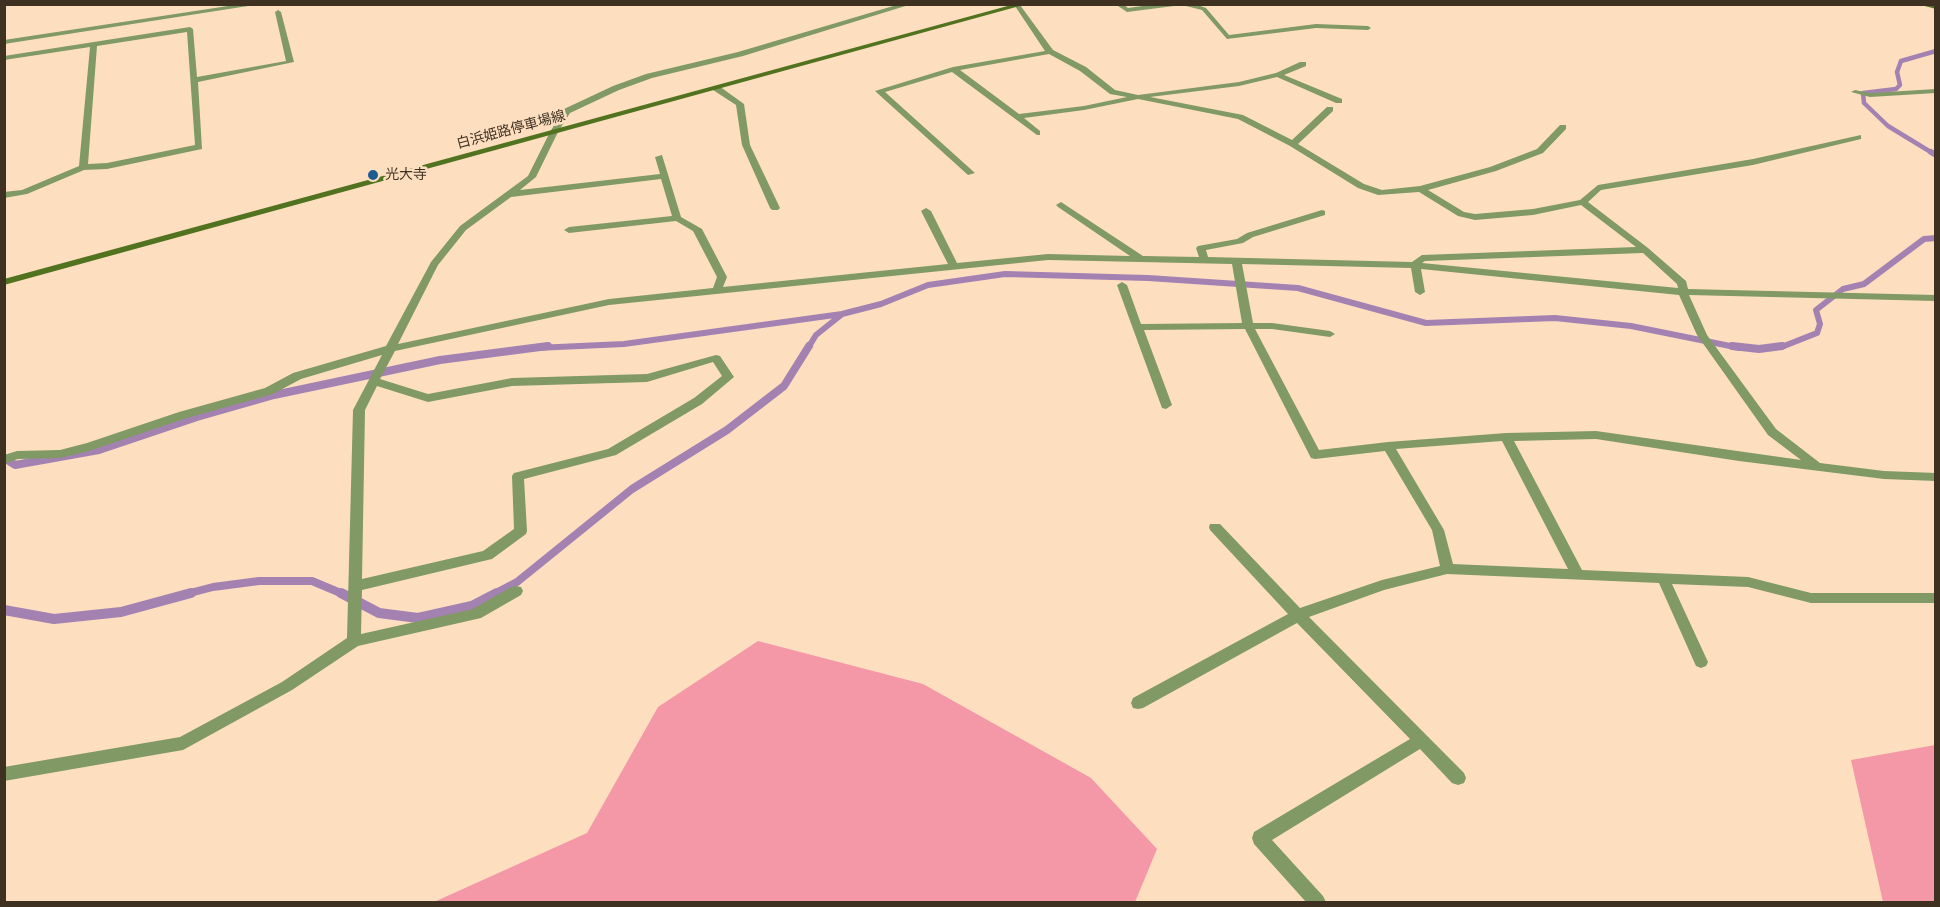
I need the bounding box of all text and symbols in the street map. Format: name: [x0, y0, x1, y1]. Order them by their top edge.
street label: 白浜姫路停車場線: [455, 107, 567, 153]
place label: 光大寺: [385, 167, 427, 183]
marker: 光大寺: [366, 168, 380, 182]

